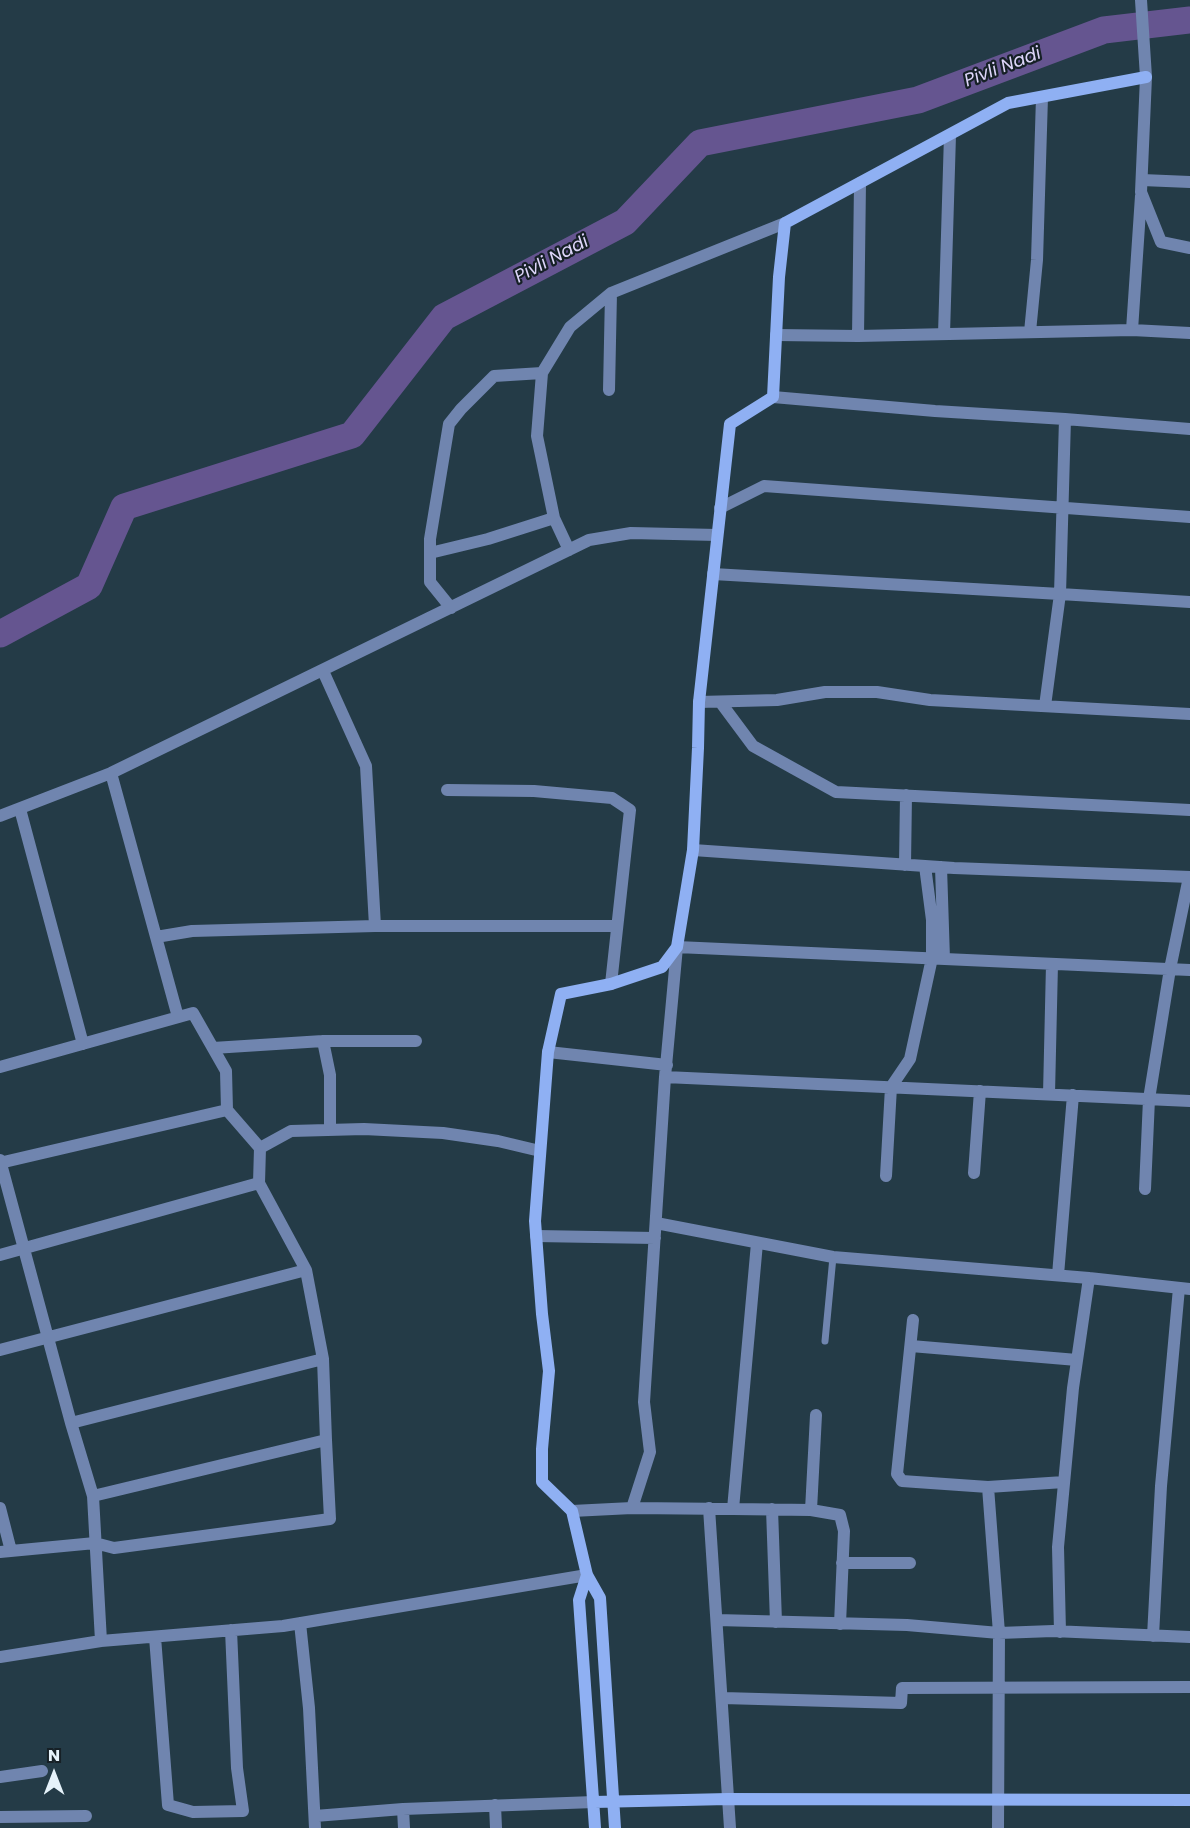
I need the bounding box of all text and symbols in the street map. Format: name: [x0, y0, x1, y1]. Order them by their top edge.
water label: Pivli Nadi: [962, 43, 1044, 93]
water label: Pivli Nadi: [511, 232, 593, 288]
north arrow: [24, 1744, 84, 1804]
text: N: [48, 1744, 60, 1767]

